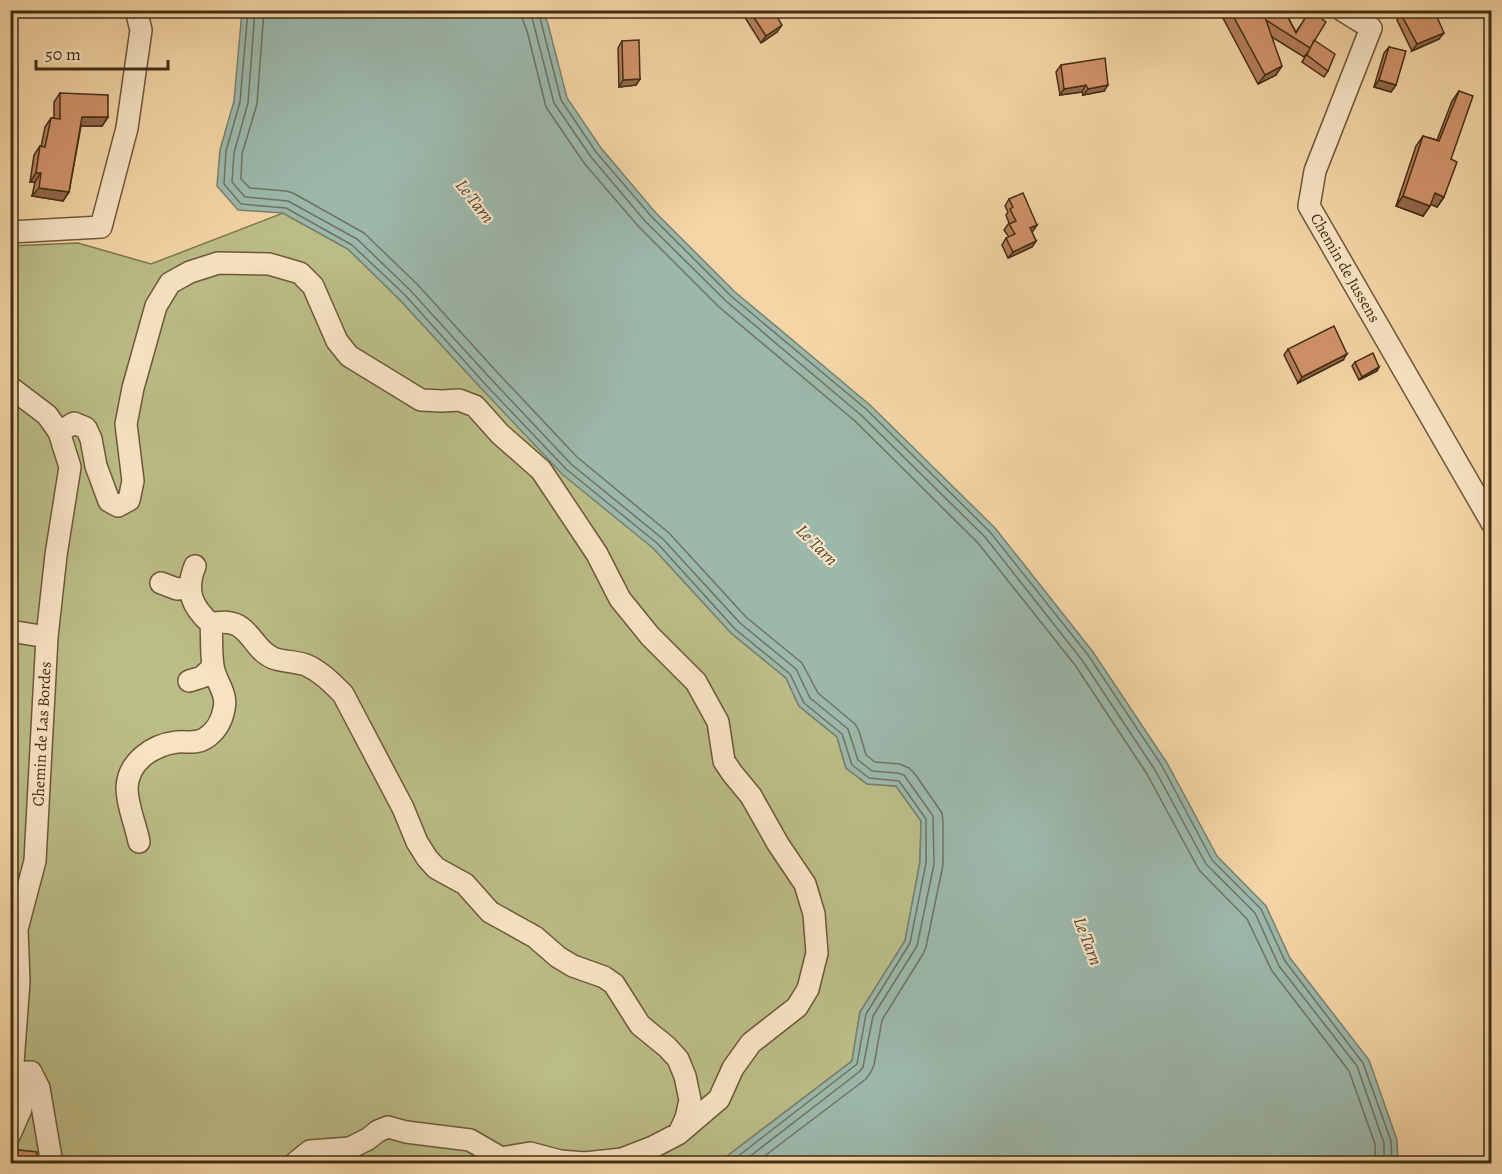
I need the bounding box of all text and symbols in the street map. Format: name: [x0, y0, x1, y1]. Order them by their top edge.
scale bar: [36, 33, 168, 71]
text: 50 m: [45, 42, 81, 66]
water label: Le Tarn: [450, 174, 500, 228]
street label: Chemin de Jussens: [1305, 209, 1385, 327]
water label: Le Tarn: [791, 519, 843, 571]
street label: Chemin de Las Bordes: [27, 661, 57, 807]
water label: Le Tarn: [1068, 913, 1108, 969]

